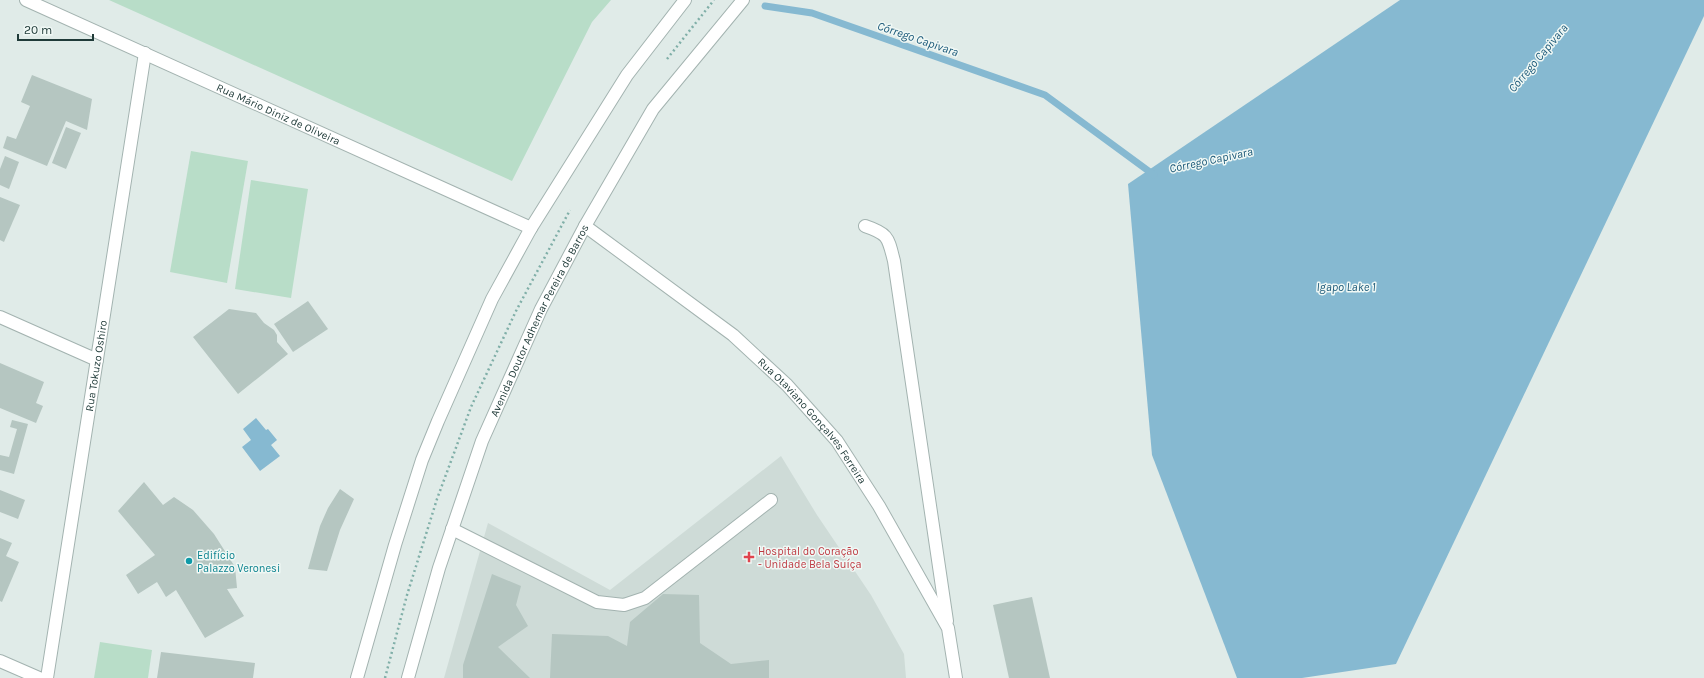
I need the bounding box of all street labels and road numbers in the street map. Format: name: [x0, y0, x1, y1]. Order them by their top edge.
street label: Rua Mário Diniz de Oliveira: [214, 81, 342, 148]
street label: Avenida Doutor Adhemar Pereira de Barros: [488, 222, 592, 419]
street label: Rua Tokuzo Oshiro: [83, 319, 110, 413]
street label: Rua Otaviano Gonçalves Ferreira: [755, 355, 869, 486]

